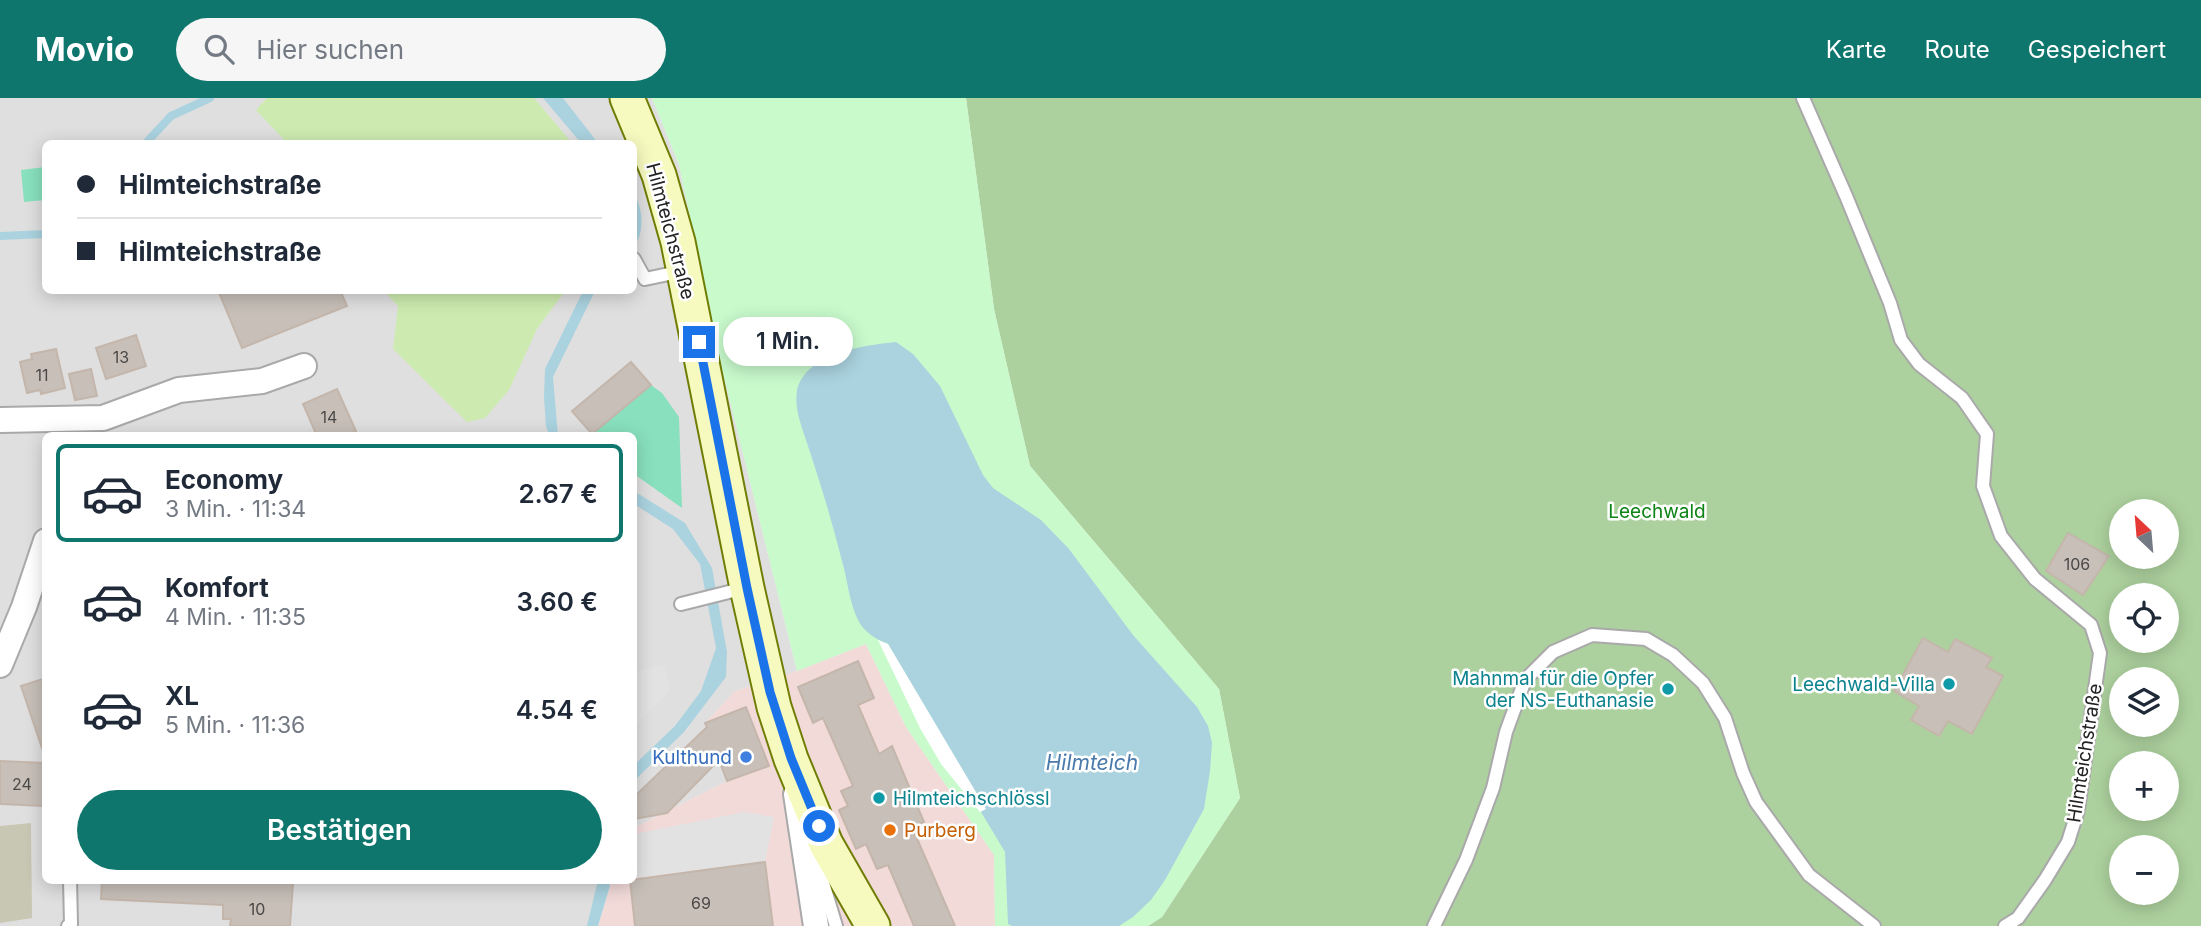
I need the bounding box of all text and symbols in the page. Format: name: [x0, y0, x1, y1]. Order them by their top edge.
search box: [176, 18, 666, 81]
text: Movio: [35, 29, 134, 69]
icon: search: [200, 30, 238, 68]
text: Hier suchen: [256, 34, 404, 65]
text: Karte: [1826, 35, 1886, 64]
text: Route: [1924, 35, 1990, 64]
text: Gespeichert: [2028, 35, 2166, 64]
street label: Hilmteichstraße: [641, 160, 700, 302]
text: Hilmteichstraße: [119, 169, 322, 200]
text: Hilmteichstraße: [119, 236, 322, 267]
callout: 1 Min.: [724, 317, 853, 366]
route end: [683, 326, 715, 358]
text: 1 Min.: [756, 327, 820, 355]
house number: 13: [113, 347, 129, 367]
house number: 11: [35, 365, 49, 385]
house number: 14: [321, 407, 337, 427]
icon: car: [81, 462, 144, 525]
text: Economy: [165, 464, 283, 495]
text: 2.67 €: [518, 478, 598, 509]
text: 3 Min. · 11:34: [165, 495, 306, 523]
north arrow: [2109, 499, 2179, 569]
map controls: [2109, 499, 2179, 905]
park label: Leechwald: [1608, 500, 1706, 523]
house number: 106: [2064, 554, 2090, 574]
icon: car: [81, 570, 144, 633]
text: Komfort: [165, 572, 269, 603]
button: locate: [2109, 583, 2179, 653]
text: 3.60 €: [516, 586, 598, 617]
text: 4 Min. · 11:35: [165, 603, 306, 631]
place label: Mahnmal für die Opfer der NS-Euthanasie: [1452, 667, 1654, 712]
button: layers: [2109, 667, 2179, 737]
place label: Leechwald-Villa: [1792, 673, 1935, 696]
marker: Leechwald-Villa: [1941, 676, 1957, 692]
icon: car: [81, 678, 144, 741]
text: XL: [165, 680, 199, 711]
marker: Mahnmal für die Opfer der NS-Euthanasie: [1660, 681, 1676, 697]
street label: Hilmteichstraße: [2062, 682, 2107, 824]
text: 4.54 €: [516, 694, 598, 725]
text: 5 Min. · 11:36: [165, 711, 305, 739]
place label: Kulthund: [652, 746, 732, 769]
marker: Kulthund: [738, 749, 754, 765]
water label: Hilmteich: [1046, 750, 1138, 775]
button: +: [2109, 751, 2179, 821]
house number: 24: [12, 774, 32, 794]
place label: Hilmteichschlössl: [893, 787, 1050, 810]
button: Bestätigen: [77, 790, 602, 870]
marker: Hilmteichschlössl: [871, 790, 887, 806]
route start: [803, 810, 835, 842]
place label: Purberg: [904, 819, 976, 842]
marker: Purberg: [882, 822, 898, 838]
button: −: [2109, 835, 2179, 905]
house number: 69: [691, 893, 711, 913]
house number: 10: [249, 899, 265, 919]

